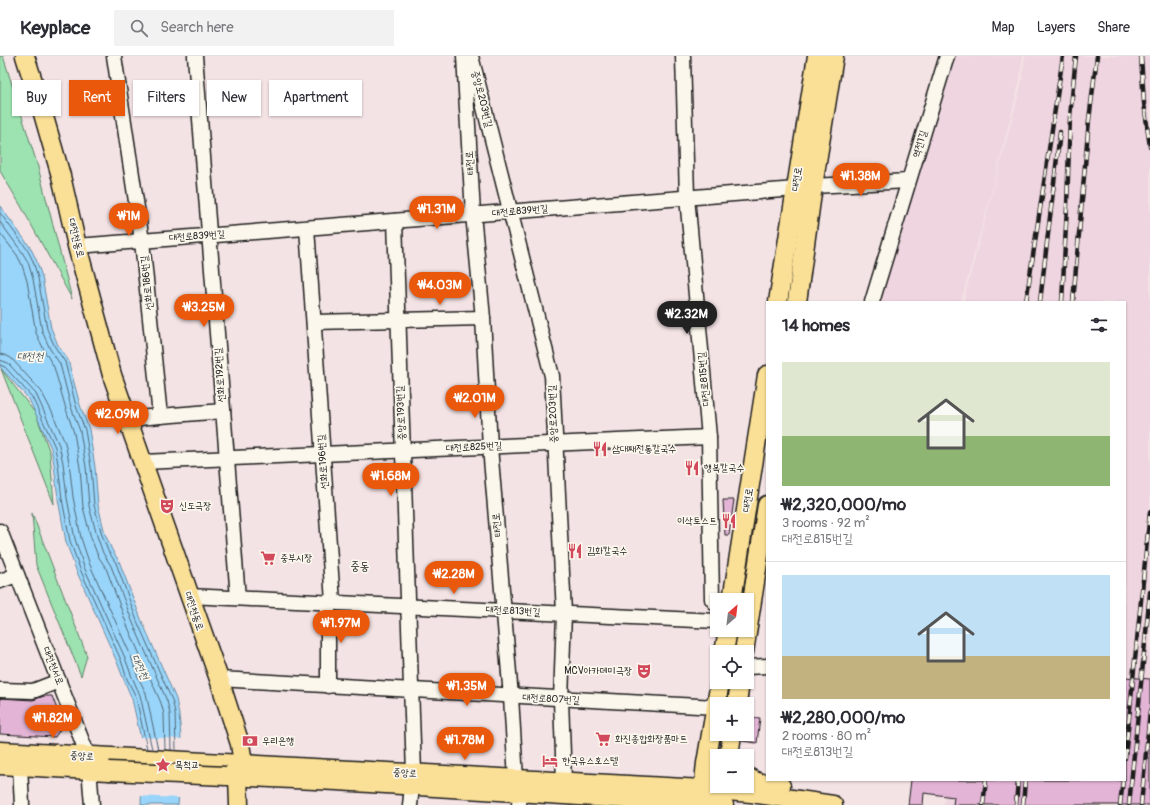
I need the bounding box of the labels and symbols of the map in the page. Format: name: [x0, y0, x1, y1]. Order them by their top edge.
street label: 중앙로203번길: [469, 69, 495, 129]
street label: 역전1길: [910, 129, 930, 159]
street label: 태전로: [463, 151, 477, 175]
pin: ₩1.38M: [828, 163, 894, 197]
street label: 대전로: [789, 166, 805, 192]
pin: ₩1.31M: [404, 196, 470, 230]
pin: ₩1M: [110, 203, 148, 237]
street label: 대전로839번길: [492, 203, 548, 219]
street label: 대전천동로: [65, 217, 87, 259]
street label: 대전로839번길: [169, 228, 225, 244]
street label: 선화로186번길: [138, 255, 156, 311]
pin: ₩4.03M: [407, 272, 473, 306]
pin: ₩3.25M: [171, 294, 237, 328]
pin: ₩2.32M: [654, 301, 720, 335]
street label: 선화로192번길: [212, 347, 228, 403]
water label: 대전천: [17, 350, 44, 363]
street label: 대전로815번길: [696, 351, 712, 407]
street label: 중앙로193번길: [394, 385, 408, 441]
pin: ₩2.01M: [442, 385, 508, 419]
street label: 중앙로203번길: [546, 385, 560, 443]
pin: ₩2.09M: [85, 401, 151, 435]
street label: 선화로196번길: [315, 434, 331, 490]
street label: 대전로825번길: [446, 440, 502, 454]
restaurant icon: 삼대째전통칼국수: [591, 440, 609, 458]
place label: 삼대째전통칼국수: [612, 443, 676, 455]
restaurant icon: 행복칼국수: [683, 459, 701, 477]
place label: 행복칼국수: [703, 462, 744, 474]
pin: ₩1.68M: [358, 463, 424, 497]
street label: 대전로: [740, 487, 756, 513]
theatre icon: 신도극장: [158, 497, 176, 515]
place label: 신도극장: [179, 500, 211, 512]
street label: 태전로: [490, 512, 504, 538]
restaurant icon: 이삭토스트: [720, 512, 738, 530]
place label: 이삭토스트: [677, 515, 717, 527]
restaurant icon: 김화칼국수: [566, 542, 584, 560]
place label: 김화칼국수: [587, 545, 627, 557]
supermarket icon: 중부시장: [259, 549, 277, 567]
place label: 중부시장: [280, 552, 312, 564]
district label: 중동: [350, 559, 370, 574]
pin: ₩2.28M: [421, 561, 487, 595]
street label: 대전천동로: [182, 590, 206, 632]
north arrow: [710, 593, 754, 637]
street label: 대전로813번길: [485, 604, 541, 618]
pin: ₩1.97M: [308, 610, 374, 644]
street label: 대전천서로: [40, 645, 66, 687]
water label: 대전천: [128, 652, 152, 683]
theatre icon: MCV아카데미극장: [635, 662, 653, 680]
place label: MCV아카데미극장: [564, 665, 632, 677]
pin: ₩1.35M: [434, 673, 500, 707]
street label: 대전로807번길: [522, 692, 580, 706]
pin: ₩1.82M: [20, 705, 86, 739]
pin: ₩1.78M: [432, 727, 498, 761]
supermarket icon: 화진종합화장품마트: [594, 730, 612, 748]
bank icon: 우리은행: [241, 732, 259, 750]
place label: 화진종합화장품마트: [615, 733, 687, 745]
place label: 우리은행: [262, 735, 294, 747]
street label: 중앙로: [70, 749, 94, 763]
hotel icon: 한국유스호스텔: [541, 752, 559, 770]
place label: 한국유스호스텔: [562, 755, 618, 767]
place icon: 목척교: [154, 756, 172, 774]
place label: 목척교: [175, 759, 199, 771]
street label: 중앙로: [393, 766, 417, 780]

